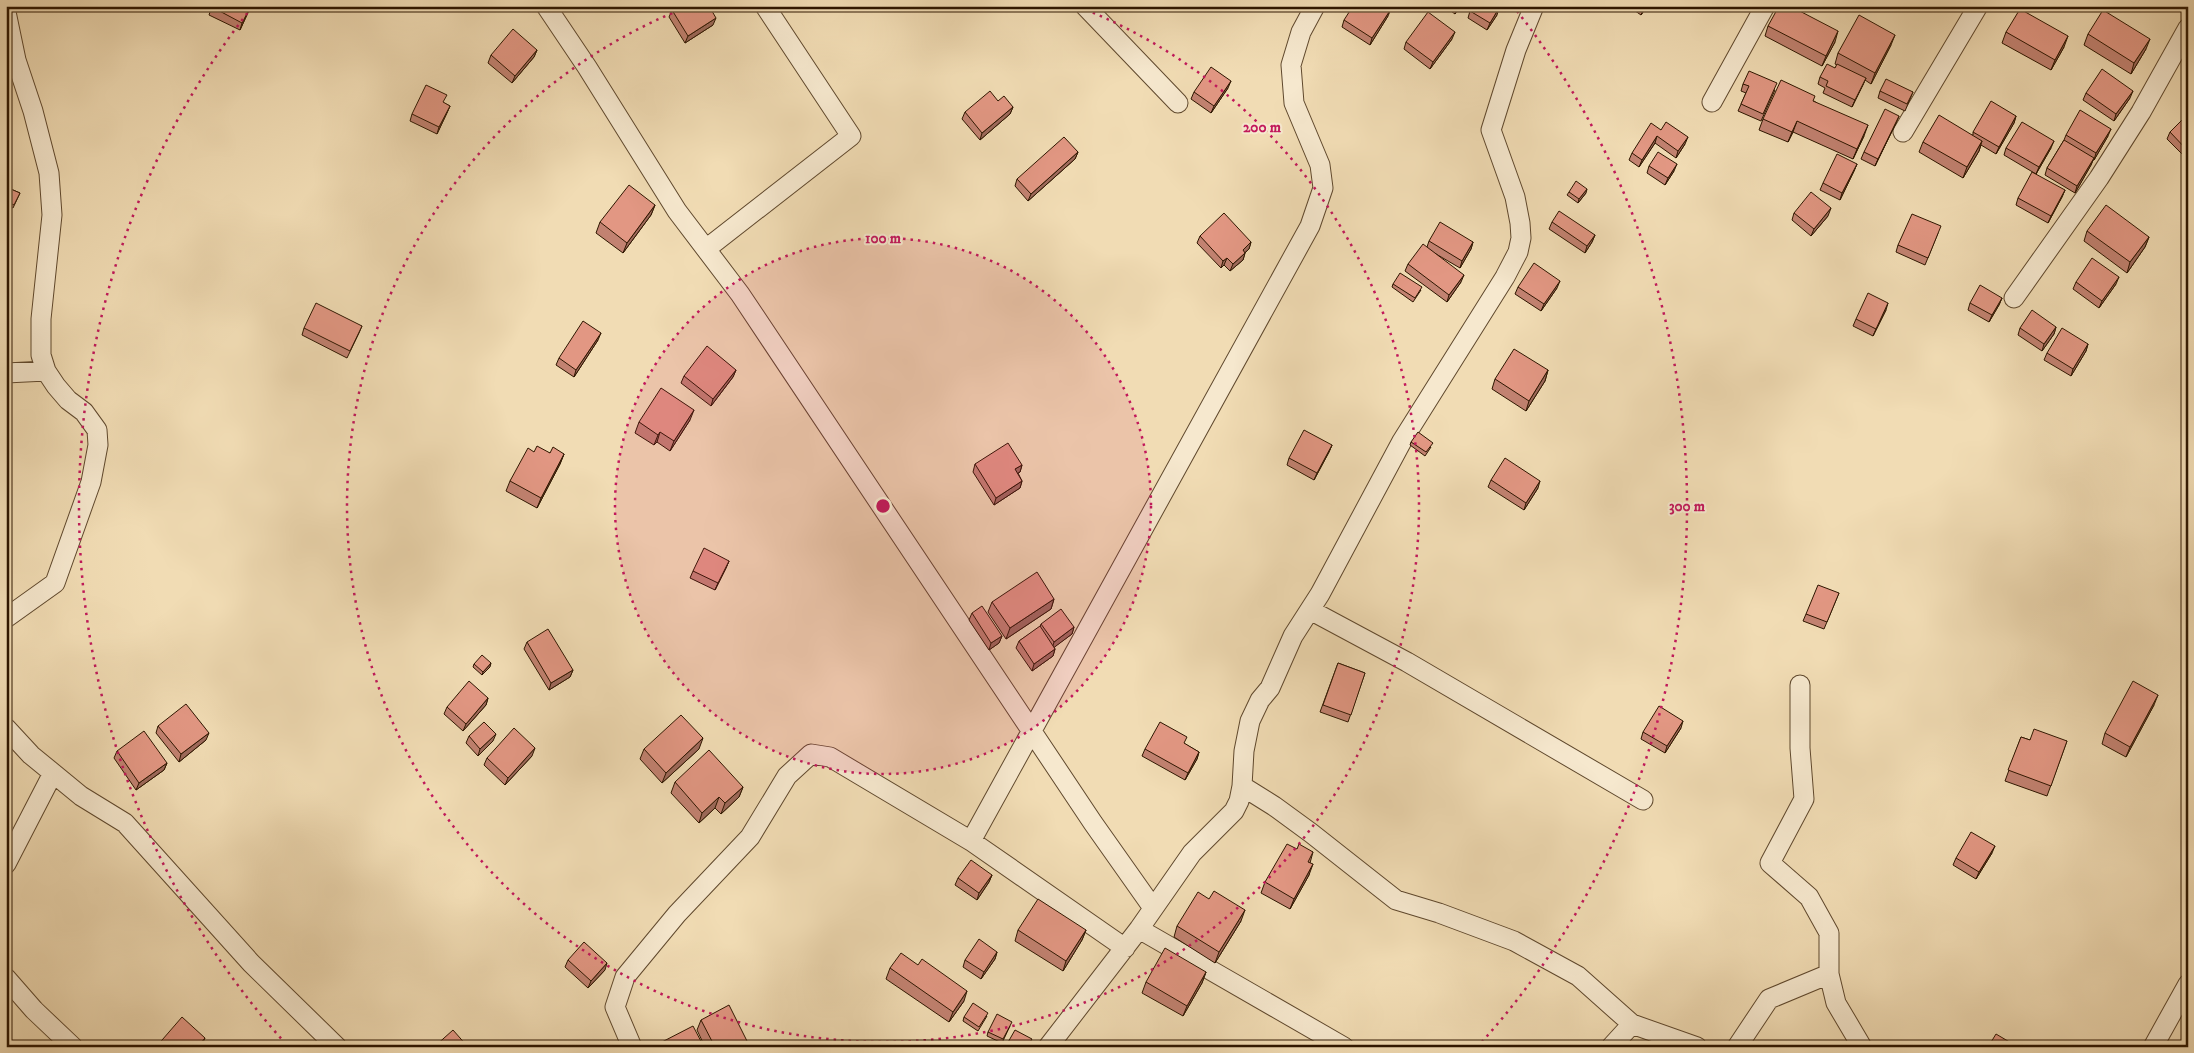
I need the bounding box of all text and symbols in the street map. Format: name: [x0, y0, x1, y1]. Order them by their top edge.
text: 200 m: [1243, 118, 1282, 137]
text: 100 m: [865, 229, 902, 248]
centre of rings: [874, 497, 892, 515]
text: 300 m: [1669, 497, 1706, 516]

